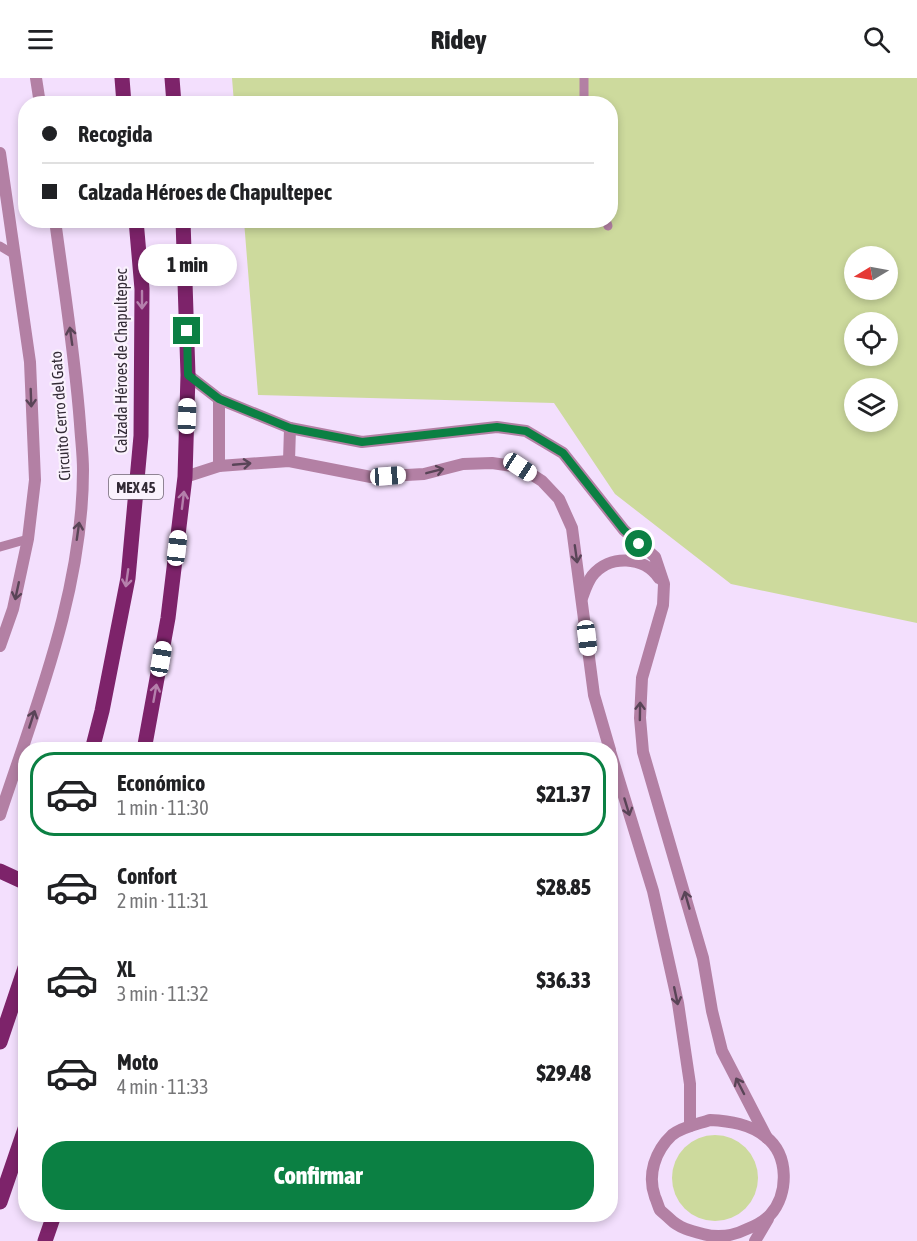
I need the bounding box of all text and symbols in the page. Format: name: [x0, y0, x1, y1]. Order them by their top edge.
icon: menu: [24, 23, 57, 56]
icon: search: [860, 23, 893, 56]
text: Ridey: [431, 24, 486, 55]
text: Recogida: [78, 121, 153, 147]
text: Calzada Héroes de Chapultepec: [78, 179, 332, 205]
callout: 1 min: [138, 244, 237, 286]
north arrow: [844, 246, 898, 300]
map controls: [844, 246, 898, 432]
text: 1 min: [167, 253, 208, 276]
street label: Calzada Héroes de Chapultepec: [112, 269, 131, 453]
one-way arrow: [136, 289, 148, 309]
button: locate: [844, 312, 898, 366]
route end: [173, 317, 200, 344]
one-way arrow: [65, 327, 76, 347]
street label: Circuito Cerro del Gato: [46, 351, 74, 481]
button: layers: [844, 378, 898, 432]
one-way arrow: [26, 388, 37, 408]
car: [177, 398, 197, 434]
car: [500, 450, 540, 484]
one-way arrow: [232, 459, 252, 470]
one-way arrow: [425, 465, 444, 476]
car: [369, 466, 407, 486]
road number: MEX 45: [109, 475, 163, 499]
one-way arrow: [177, 490, 188, 510]
one-way arrow: [73, 521, 84, 541]
car: [166, 529, 188, 567]
route start: [625, 530, 652, 557]
one-way arrow: [570, 543, 581, 563]
one-way arrow: [122, 568, 133, 587]
one-way arrow: [11, 581, 22, 601]
car: [576, 619, 598, 657]
car: [149, 640, 173, 678]
one-way arrow: [150, 683, 161, 703]
one-way arrow: [635, 701, 646, 721]
one-way arrow: [27, 710, 38, 729]
icon: car: [45, 767, 99, 821]
text: Económico: [117, 770, 205, 796]
text: $21.37: [536, 781, 591, 807]
text: 1 min · 11:30: [117, 796, 209, 819]
one-way arrow: [623, 797, 634, 816]
icon: car: [45, 860, 99, 914]
text: Confort: [117, 863, 177, 889]
text: $28.85: [536, 874, 591, 900]
text: 2 min · 11:31: [117, 889, 209, 912]
one-way arrow: [681, 890, 692, 909]
icon: car: [45, 953, 99, 1007]
text: XL: [117, 956, 135, 982]
text: $36.33: [536, 967, 591, 993]
text: 3 min · 11:32: [117, 982, 209, 1005]
one-way arrow: [671, 985, 682, 1005]
icon: car: [45, 1046, 99, 1100]
text: Moto: [117, 1049, 159, 1075]
text: $29.48: [536, 1060, 591, 1086]
text: 4 min · 11:33: [117, 1075, 209, 1098]
one-way arrow: [734, 1078, 746, 1095]
button: Confirmar: [42, 1141, 594, 1210]

